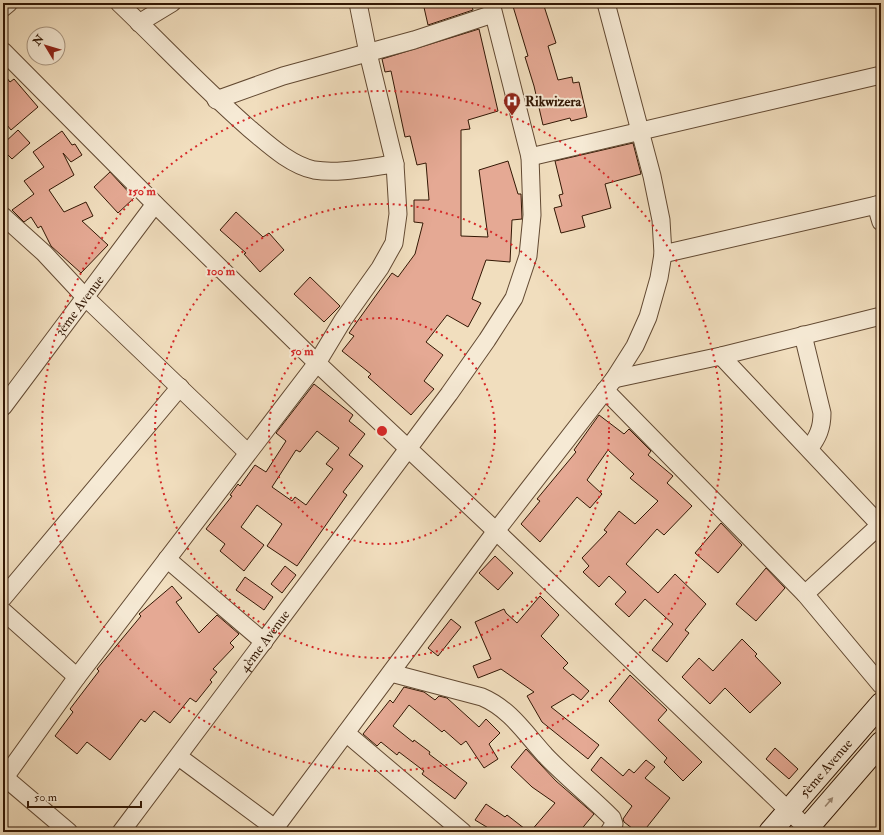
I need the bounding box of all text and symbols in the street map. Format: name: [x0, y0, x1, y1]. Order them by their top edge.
north arrow: [26, 26, 66, 66]
text: N: [30, 31, 47, 49]
hospital icon: Rikwizera: [502, 91, 522, 116]
place label: Rikwizera: [525, 93, 583, 110]
text: 150 m: [128, 184, 156, 199]
text: 100 m: [207, 264, 236, 279]
street label: 3ème Avenue: [51, 272, 108, 339]
text: 50 m: [290, 344, 314, 359]
centre of rings: [375, 424, 389, 438]
street label: 4ème Avenue: [236, 606, 294, 676]
street label: 5ème Avenue: [796, 735, 856, 801]
scale bar: [28, 783, 141, 809]
text: 50 m: [34, 790, 58, 805]
one-way arrow: [825, 797, 834, 808]

